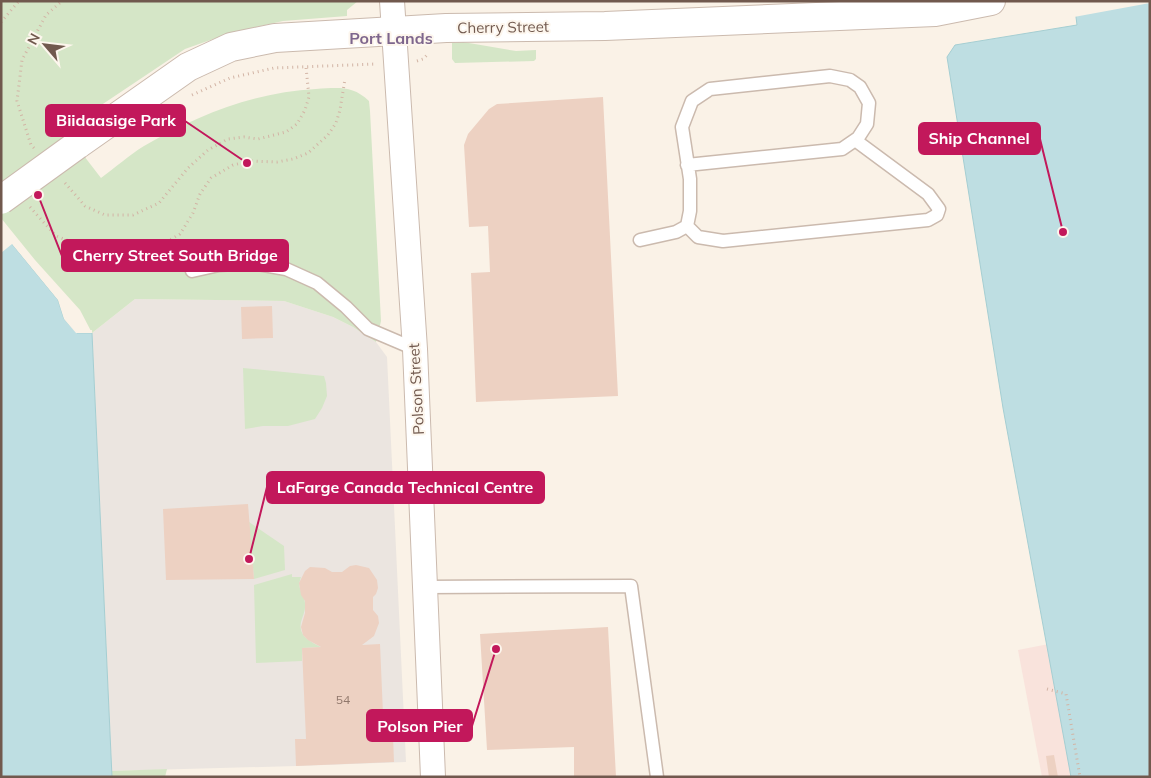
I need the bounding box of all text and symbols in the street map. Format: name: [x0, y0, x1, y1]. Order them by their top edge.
street label: Cherry Street: [457, 17, 549, 37]
north arrow: [20, 20, 70, 70]
district label: Port Lands: [349, 28, 433, 48]
text: N: [23, 30, 44, 48]
callout: Biidaasige Park: [46, 105, 185, 136]
text: Biidaasige Park: [56, 110, 177, 130]
callout: Ship Channel: [919, 123, 1040, 154]
text: Ship Channel: [928, 128, 1030, 148]
callout: Cherry Street South Bridge: [62, 240, 288, 271]
text: Cherry Street South Bridge: [72, 245, 278, 265]
street label: Polson Street: [404, 343, 428, 435]
callout: LaFarge Canada Technical Centre: [267, 472, 544, 503]
text: LaFarge Canada Technical Centre: [277, 477, 534, 497]
house number: 54: [336, 692, 350, 707]
callout: Polson Pier: [367, 710, 472, 741]
text: Polson Pier: [377, 716, 463, 736]

